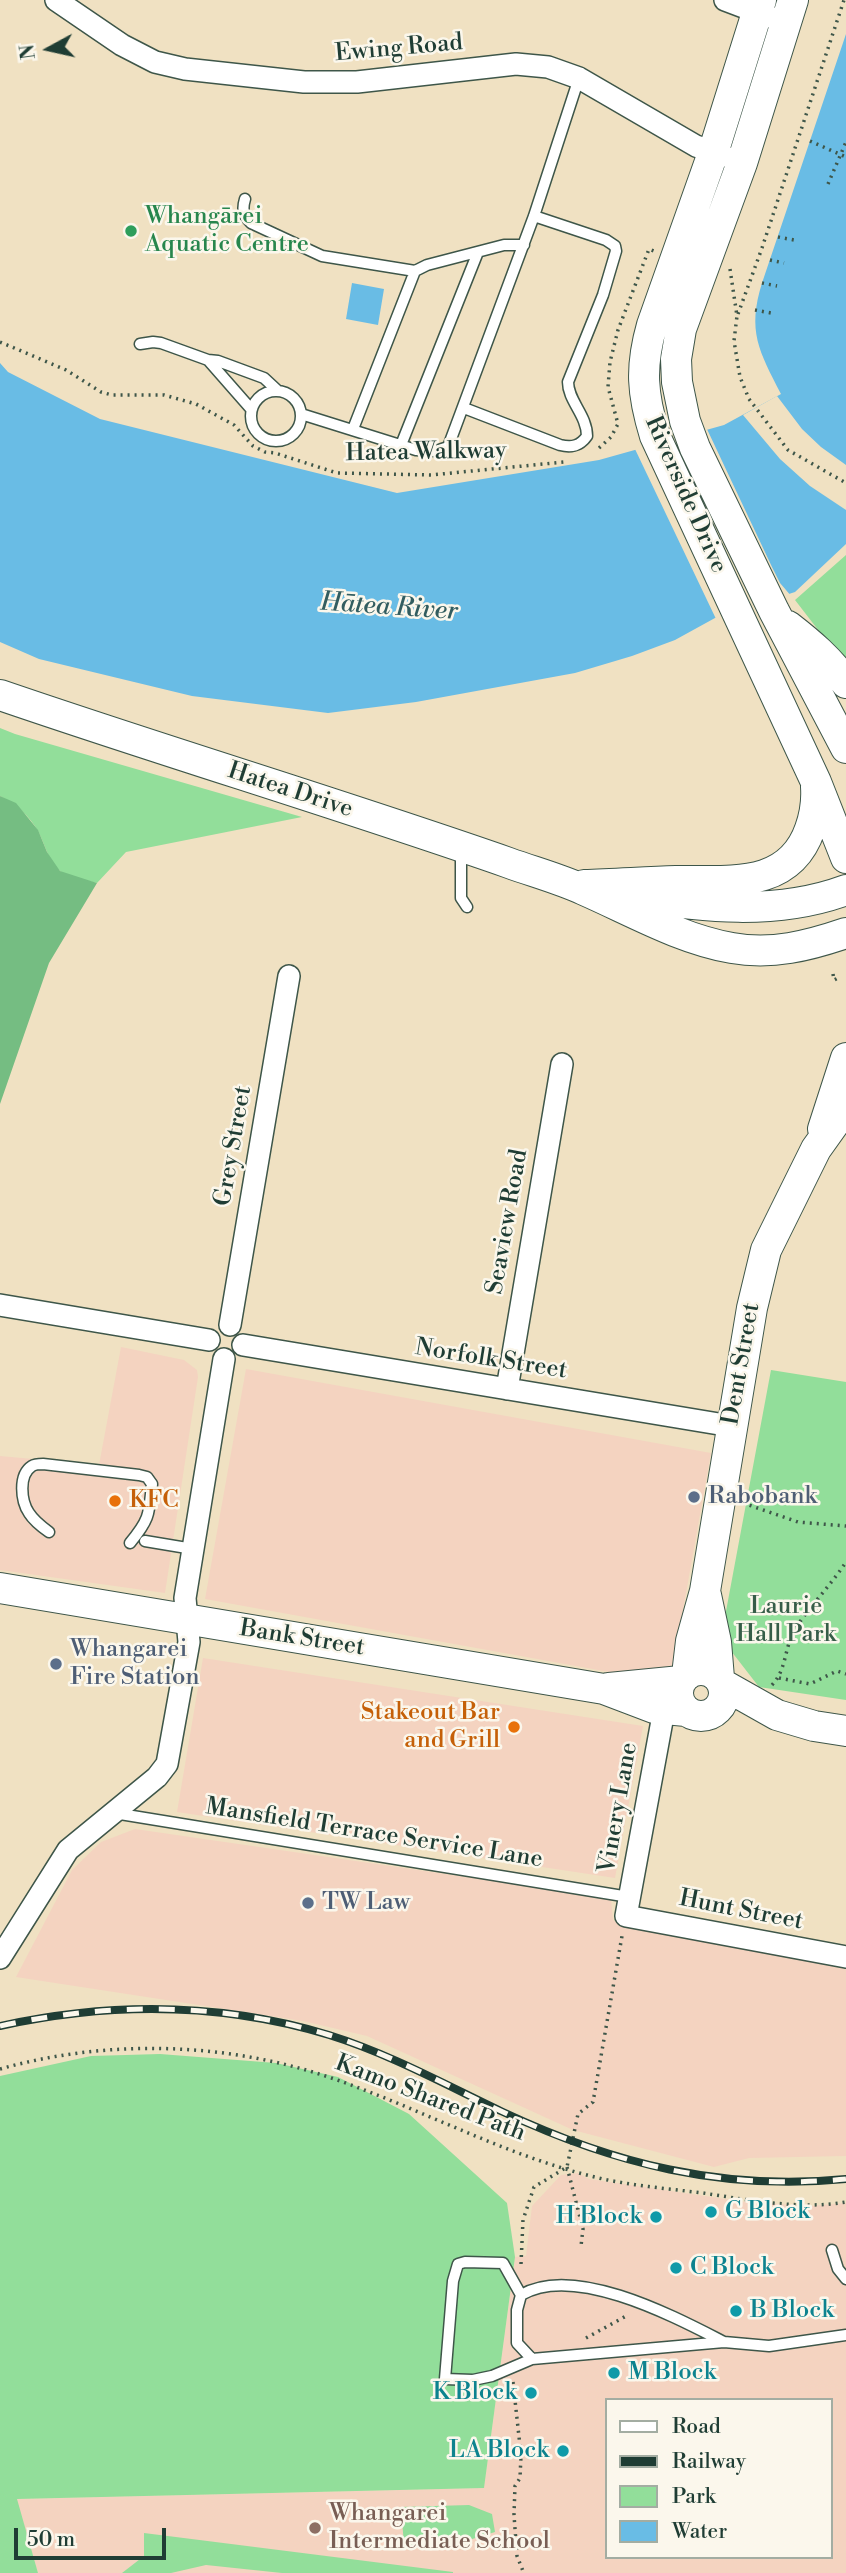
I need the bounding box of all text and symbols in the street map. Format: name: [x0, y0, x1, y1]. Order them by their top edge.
north arrow: [14, 14, 84, 84]
street label: Ewing Road: [334, 29, 464, 69]
text: N: [15, 43, 41, 61]
place label: Whangārei Aquatic Centre: [145, 203, 309, 259]
marker: Whangārei Aquatic Centre: [123, 223, 139, 239]
street label: Riverside Drive: [638, 412, 732, 578]
street label: Hatea Walkway: [345, 437, 507, 469]
water label: Hātea River: [319, 588, 459, 628]
street label: Hatea Drive: [224, 757, 356, 825]
street label: Grey Street: [209, 1084, 259, 1208]
street label: Seaview Road: [481, 1147, 535, 1297]
street label: Dent Street: [717, 1301, 767, 1427]
street label: Norfolk Street: [413, 1334, 569, 1386]
place label: Rabobank: [708, 1483, 817, 1511]
place label: KFC: [129, 1487, 179, 1515]
marker: Rabobank: [686, 1489, 702, 1505]
marker: KFC: [107, 1493, 123, 1509]
park label: Laurie Hall Park: [736, 1593, 836, 1649]
street label: Bank Street: [238, 1615, 366, 1663]
place label: Whangarei Fire Station: [70, 1636, 200, 1692]
marker: Whangarei Fire Station: [48, 1656, 64, 1672]
place label: Stakeout Bar and Grill: [361, 1699, 500, 1755]
marker: Stakeout Bar and Grill: [506, 1719, 522, 1735]
street label: Vinery Lane: [593, 1740, 645, 1876]
street label: Mansfield Terrace Service Lane: [203, 1793, 545, 1875]
street label: Hunt Street: [676, 1885, 806, 1937]
place label: TW Law: [322, 1889, 410, 1917]
marker: TW Law: [300, 1895, 316, 1911]
street label: Kamo Shared Path: [331, 2049, 529, 2149]
place label: G Block: [725, 2198, 810, 2226]
place label: H Block: [556, 2203, 642, 2231]
marker: G Block: [703, 2204, 719, 2220]
marker: H Block: [648, 2209, 664, 2225]
place label: C Block: [690, 2254, 774, 2282]
marker: C Block: [668, 2260, 684, 2276]
place label: B Block: [750, 2297, 834, 2325]
marker: B Block: [728, 2303, 744, 2319]
place label: M Block: [628, 2359, 716, 2387]
marker: M Block: [606, 2365, 622, 2381]
place label: K Block: [432, 2379, 517, 2407]
marker: K Block: [523, 2385, 539, 2401]
legend: [604, 2398, 832, 2559]
text: Road: [672, 2414, 721, 2440]
place label: LA Block: [449, 2437, 549, 2465]
marker: LA Block: [555, 2443, 571, 2459]
text: Railway: [672, 2449, 746, 2475]
text: Park: [672, 2484, 716, 2510]
place label: Whangarei Intermediate School: [329, 2500, 550, 2556]
scale bar: [18, 2514, 170, 2558]
text: Water: [672, 2519, 727, 2545]
marker: Whangarei Intermediate School: [307, 2520, 323, 2536]
text: 50 m: [27, 2527, 75, 2553]

